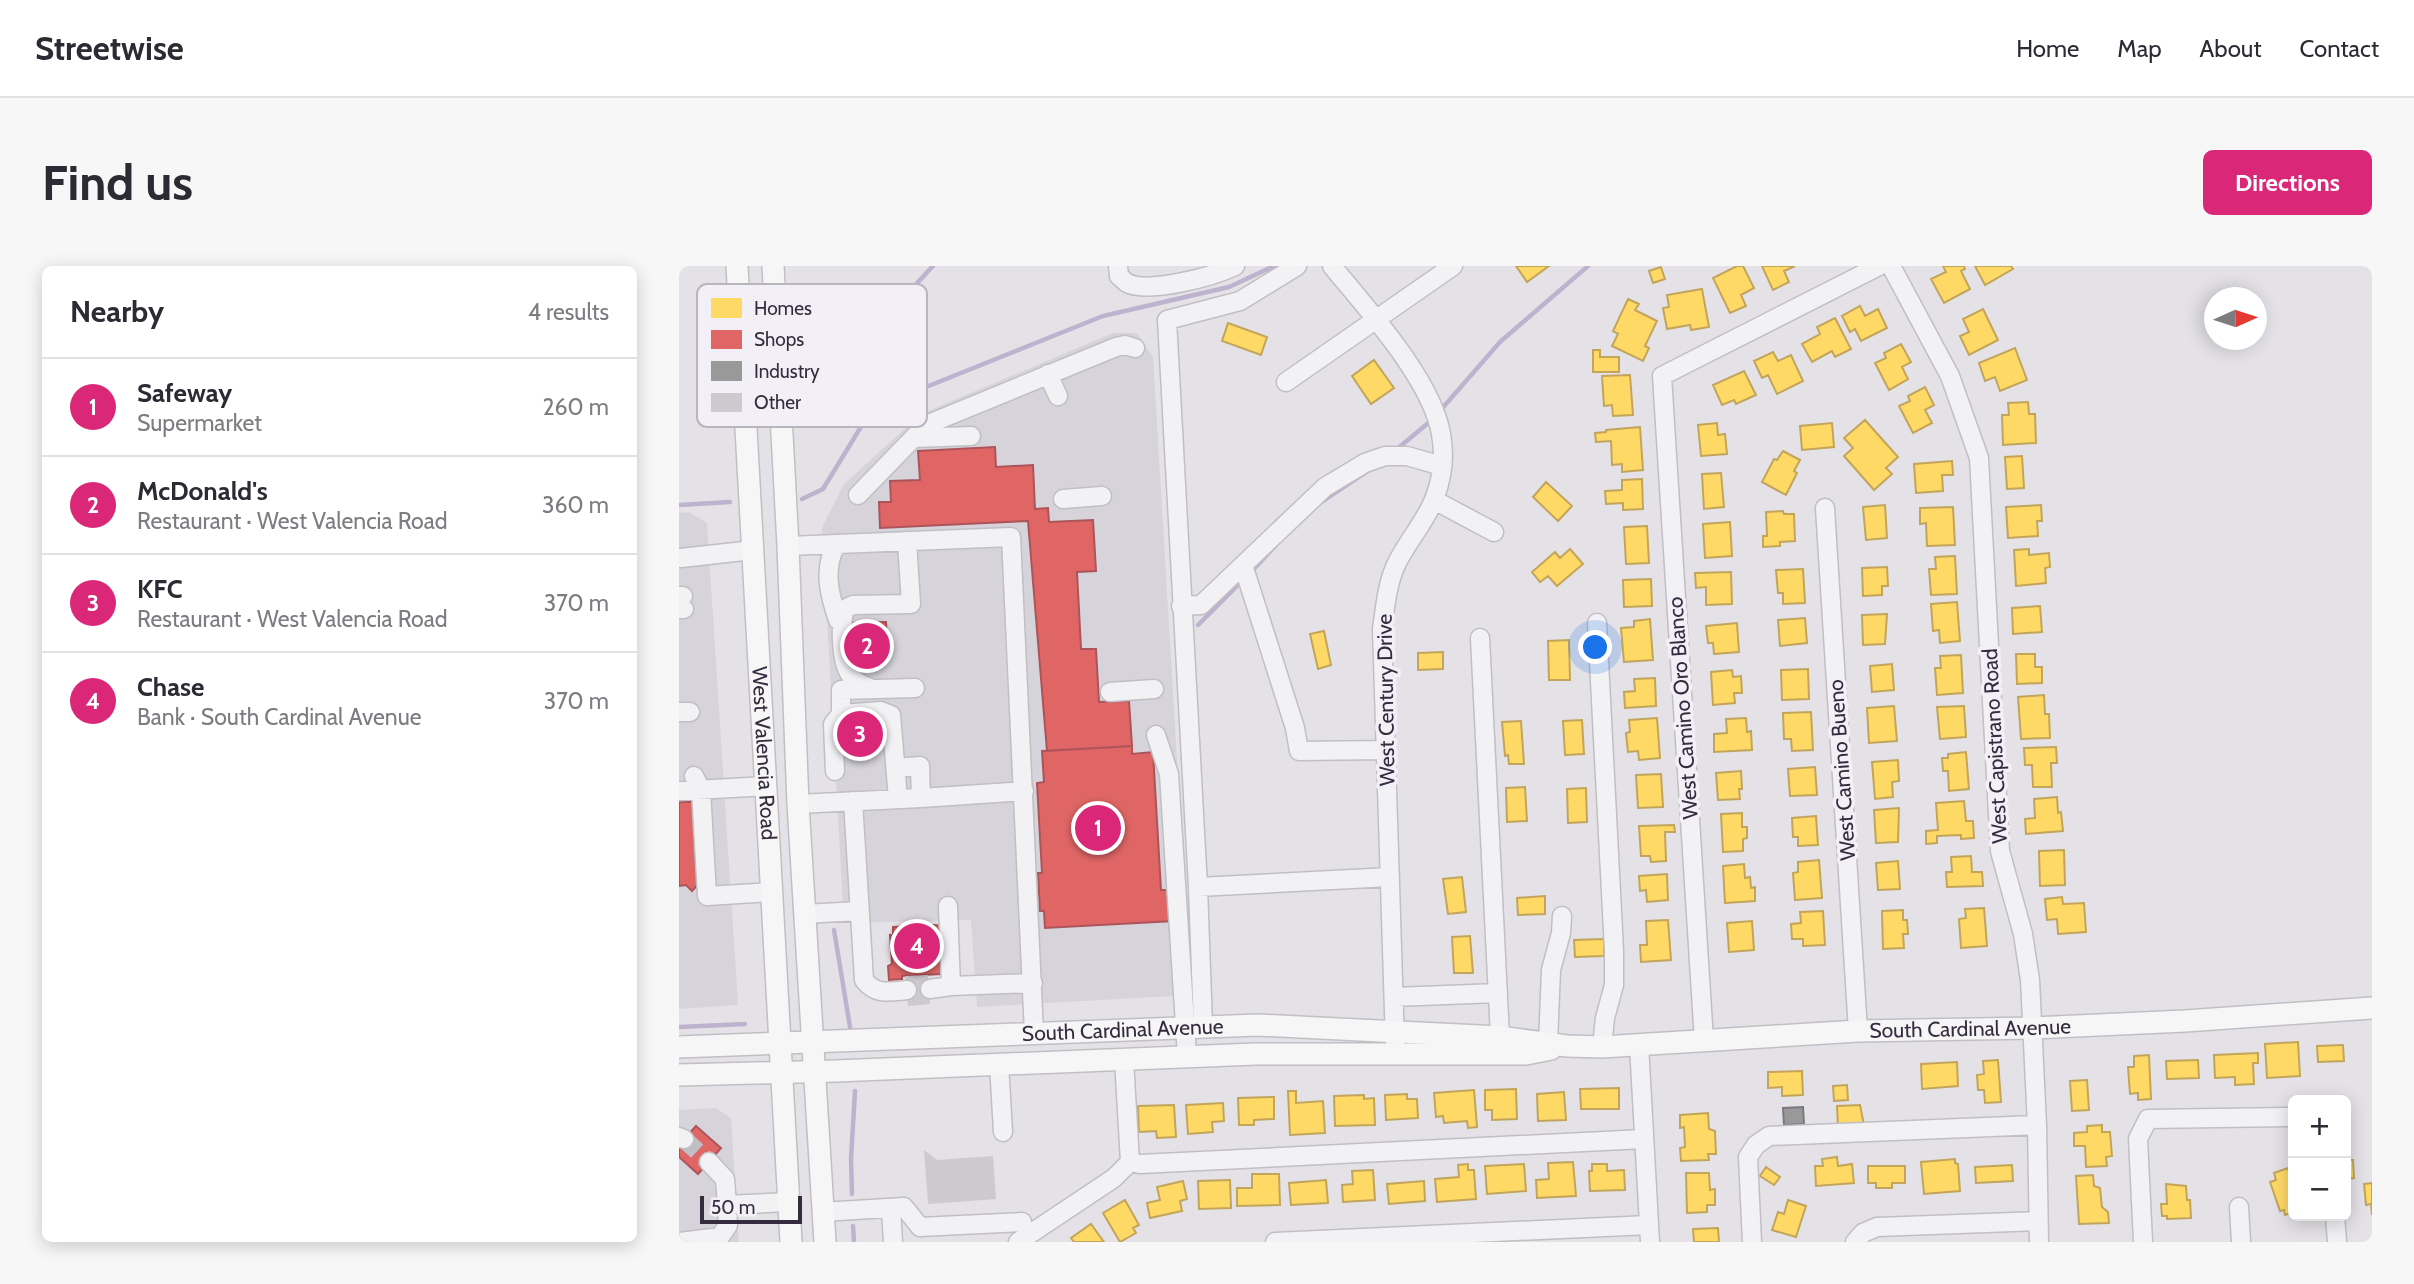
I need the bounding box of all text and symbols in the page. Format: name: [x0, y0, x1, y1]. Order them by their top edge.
text: Streetwise: [35, 28, 184, 68]
text: Home: [2016, 34, 2079, 63]
text: Map: [2117, 34, 2162, 63]
text: About: [2200, 34, 2262, 63]
text: Contact: [2300, 34, 2379, 63]
button: Directions: [2203, 150, 2372, 215]
text: Find us: [42, 153, 193, 212]
legend: [697, 284, 927, 427]
north arrow: [2204, 287, 2267, 350]
text: Nearby: [70, 293, 164, 330]
text: Homes: [754, 297, 812, 320]
text: 4 results: [528, 298, 609, 326]
text: Shops: [754, 328, 804, 351]
text: Industry: [754, 360, 820, 383]
text: Safeway: [137, 377, 232, 409]
text: Other: [754, 391, 801, 414]
text: 1: [89, 393, 97, 421]
text: 260 m: [542, 393, 609, 421]
text: Supermarket: [137, 409, 262, 437]
text: McDonald's: [137, 475, 268, 507]
text: 2: [87, 491, 99, 519]
text: 360 m: [542, 491, 609, 519]
text: Restaurant · West Valencia Road: [137, 507, 448, 535]
text: KFC: [137, 573, 183, 605]
text: 3: [87, 589, 99, 617]
text: 370 m: [544, 589, 609, 617]
street label: West Camino Oro Blanco: [1662, 596, 1703, 820]
text: Restaurant · West Valencia Road: [137, 605, 448, 633]
street label: West Century Drive: [1371, 613, 1400, 786]
pin: 2: [844, 620, 890, 672]
your location: [1578, 630, 1612, 664]
street label: West Capistrano Road: [1977, 648, 2012, 844]
street label: West Valencia Road: [747, 666, 782, 841]
text: Chase: [137, 671, 205, 703]
street label: West Camino Bueno: [1823, 679, 1860, 862]
text: 4: [86, 687, 100, 715]
text: 370 m: [544, 687, 609, 715]
text: Bank · South Cardinal Avenue: [137, 703, 422, 731]
pin: 3: [837, 708, 883, 760]
pin: 1: [1075, 802, 1121, 854]
pin: 4: [894, 920, 940, 972]
street label: South Cardinal Avenue: [1021, 1013, 1224, 1046]
street label: South Cardinal Avenue: [1869, 1013, 2072, 1043]
map controls: [2288, 1095, 2351, 1221]
button: +: [2288, 1095, 2351, 1158]
button: −: [2288, 1158, 2351, 1221]
scale bar: [700, 1193, 801, 1225]
text: 50 m: [711, 1196, 755, 1219]

